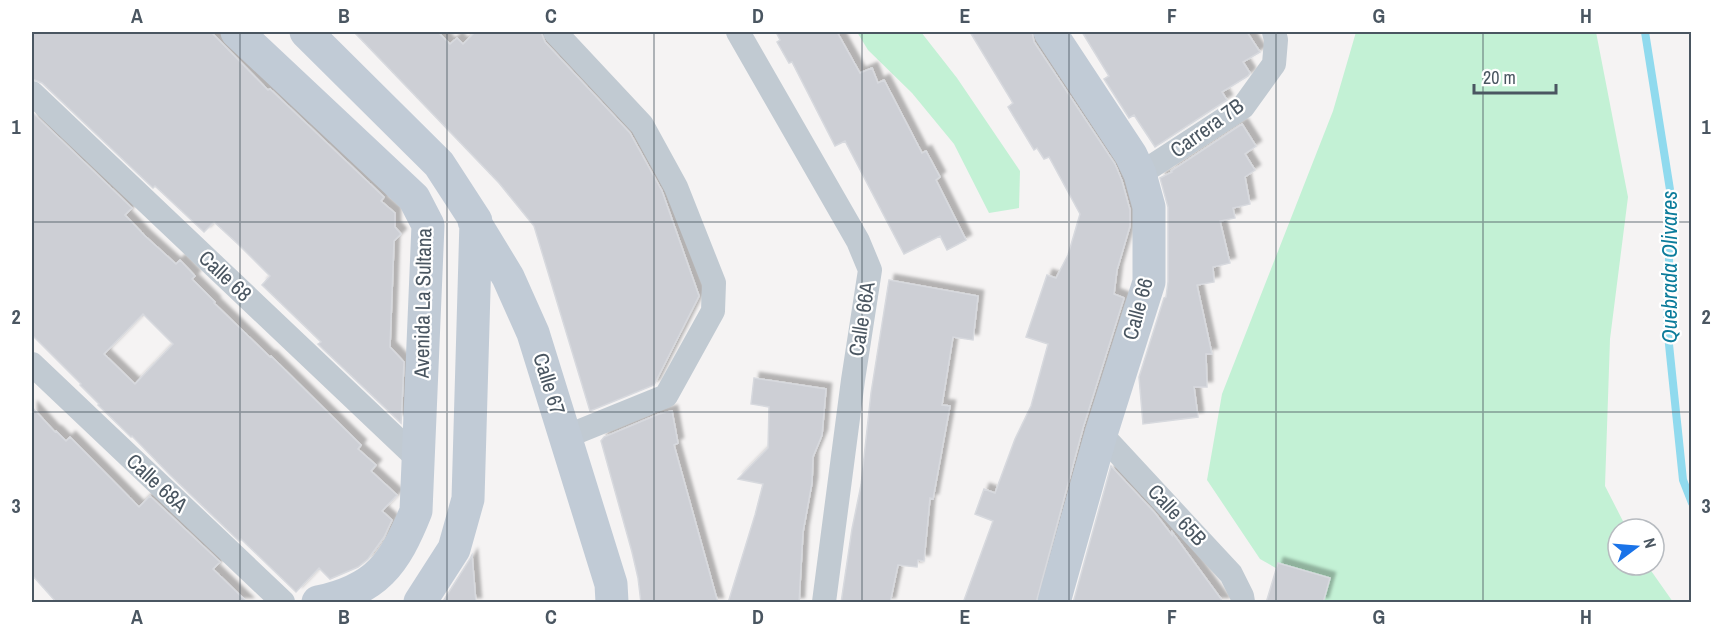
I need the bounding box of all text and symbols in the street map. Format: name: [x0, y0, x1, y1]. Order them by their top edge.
text: A: [131, 2, 143, 29]
text: B: [338, 2, 350, 29]
text: C: [545, 2, 557, 29]
text: D: [752, 2, 764, 29]
text: E: [960, 2, 971, 29]
text: F: [1167, 2, 1177, 29]
text: G: [1373, 2, 1385, 29]
text: H: [1580, 2, 1592, 29]
scale bar: [1474, 57, 1556, 95]
text: 20 m: [1483, 65, 1516, 90]
street label: Carrera 7B: [1164, 91, 1249, 164]
text: 1: [11, 113, 21, 140]
text: 1: [1701, 113, 1711, 140]
water label: Quebrada Olivares: [1654, 191, 1684, 343]
street label: Avenida La Sultana: [407, 227, 438, 379]
street label: Calle 68: [192, 243, 258, 308]
street label: Calle 66: [1115, 275, 1160, 343]
street label: Calle 66A: [841, 279, 882, 358]
text: 2: [11, 303, 21, 330]
text: 2: [1701, 303, 1711, 330]
street label: Calle 67: [526, 349, 573, 418]
street label: Calle 68A: [120, 447, 195, 519]
street label: Calle 65B: [1141, 477, 1213, 552]
text: 3: [11, 492, 21, 519]
text: 3: [1701, 492, 1711, 519]
north arrow: [1606, 517, 1666, 577]
text: N: [1639, 535, 1662, 550]
text: A: [131, 603, 143, 630]
text: B: [338, 603, 350, 630]
text: C: [545, 603, 557, 630]
text: D: [752, 603, 764, 630]
text: E: [960, 603, 971, 630]
text: F: [1167, 603, 1177, 630]
text: G: [1373, 603, 1385, 630]
text: H: [1580, 603, 1592, 630]

